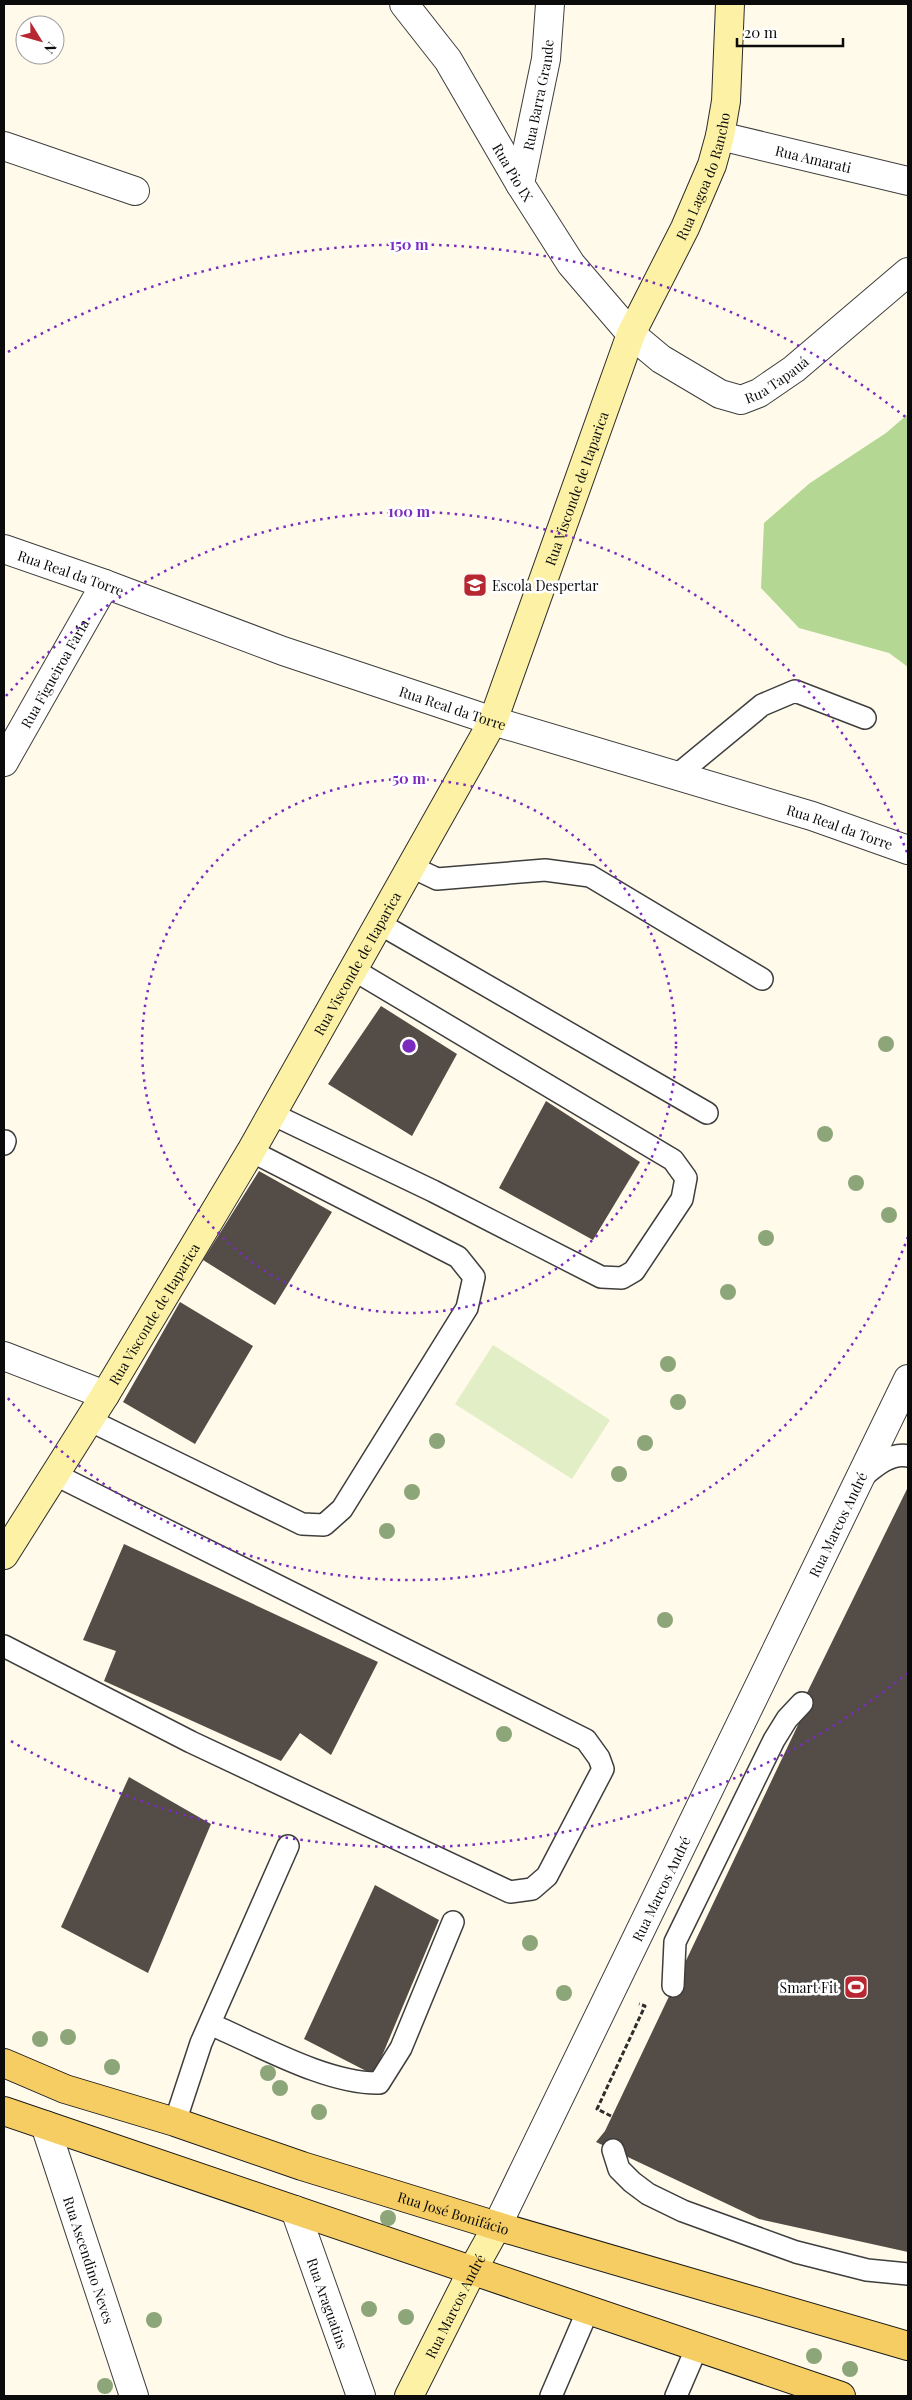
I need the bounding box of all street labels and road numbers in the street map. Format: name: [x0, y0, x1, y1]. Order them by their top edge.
street label: Rua Barra Grande: [518, 39, 557, 152]
street label: Rua Lagoa do Rancho: [671, 111, 733, 243]
street label: Rua Pio IX: [489, 140, 538, 205]
street label: Rua Amarati: [773, 140, 853, 177]
street label: Rua Tapauá: [742, 352, 812, 407]
street label: Rua Visconde de Itaparica: [540, 409, 612, 568]
street label: Rua Real da Torre: [15, 545, 127, 600]
street label: Rua Figueiroa Faria: [16, 615, 93, 731]
street label: Rua Real da Torre: [397, 681, 508, 734]
street label: Rua Real da Torre: [784, 799, 896, 853]
street label: Rua Visconde de Itaparica: [309, 888, 405, 1039]
street label: Rua Visconde de Itaparica: [104, 1239, 203, 1388]
street label: Rua Marcos André: [804, 1468, 871, 1580]
street label: Rua Marcos André: [627, 1833, 694, 1944]
street label: Rua José Bonifácio: [395, 2187, 512, 2239]
street label: Rua Ascendino Neves: [60, 2194, 119, 2326]
street label: Rua Marcos André: [420, 2250, 489, 2361]
street label: Rua Araguatins: [303, 2255, 353, 2351]

